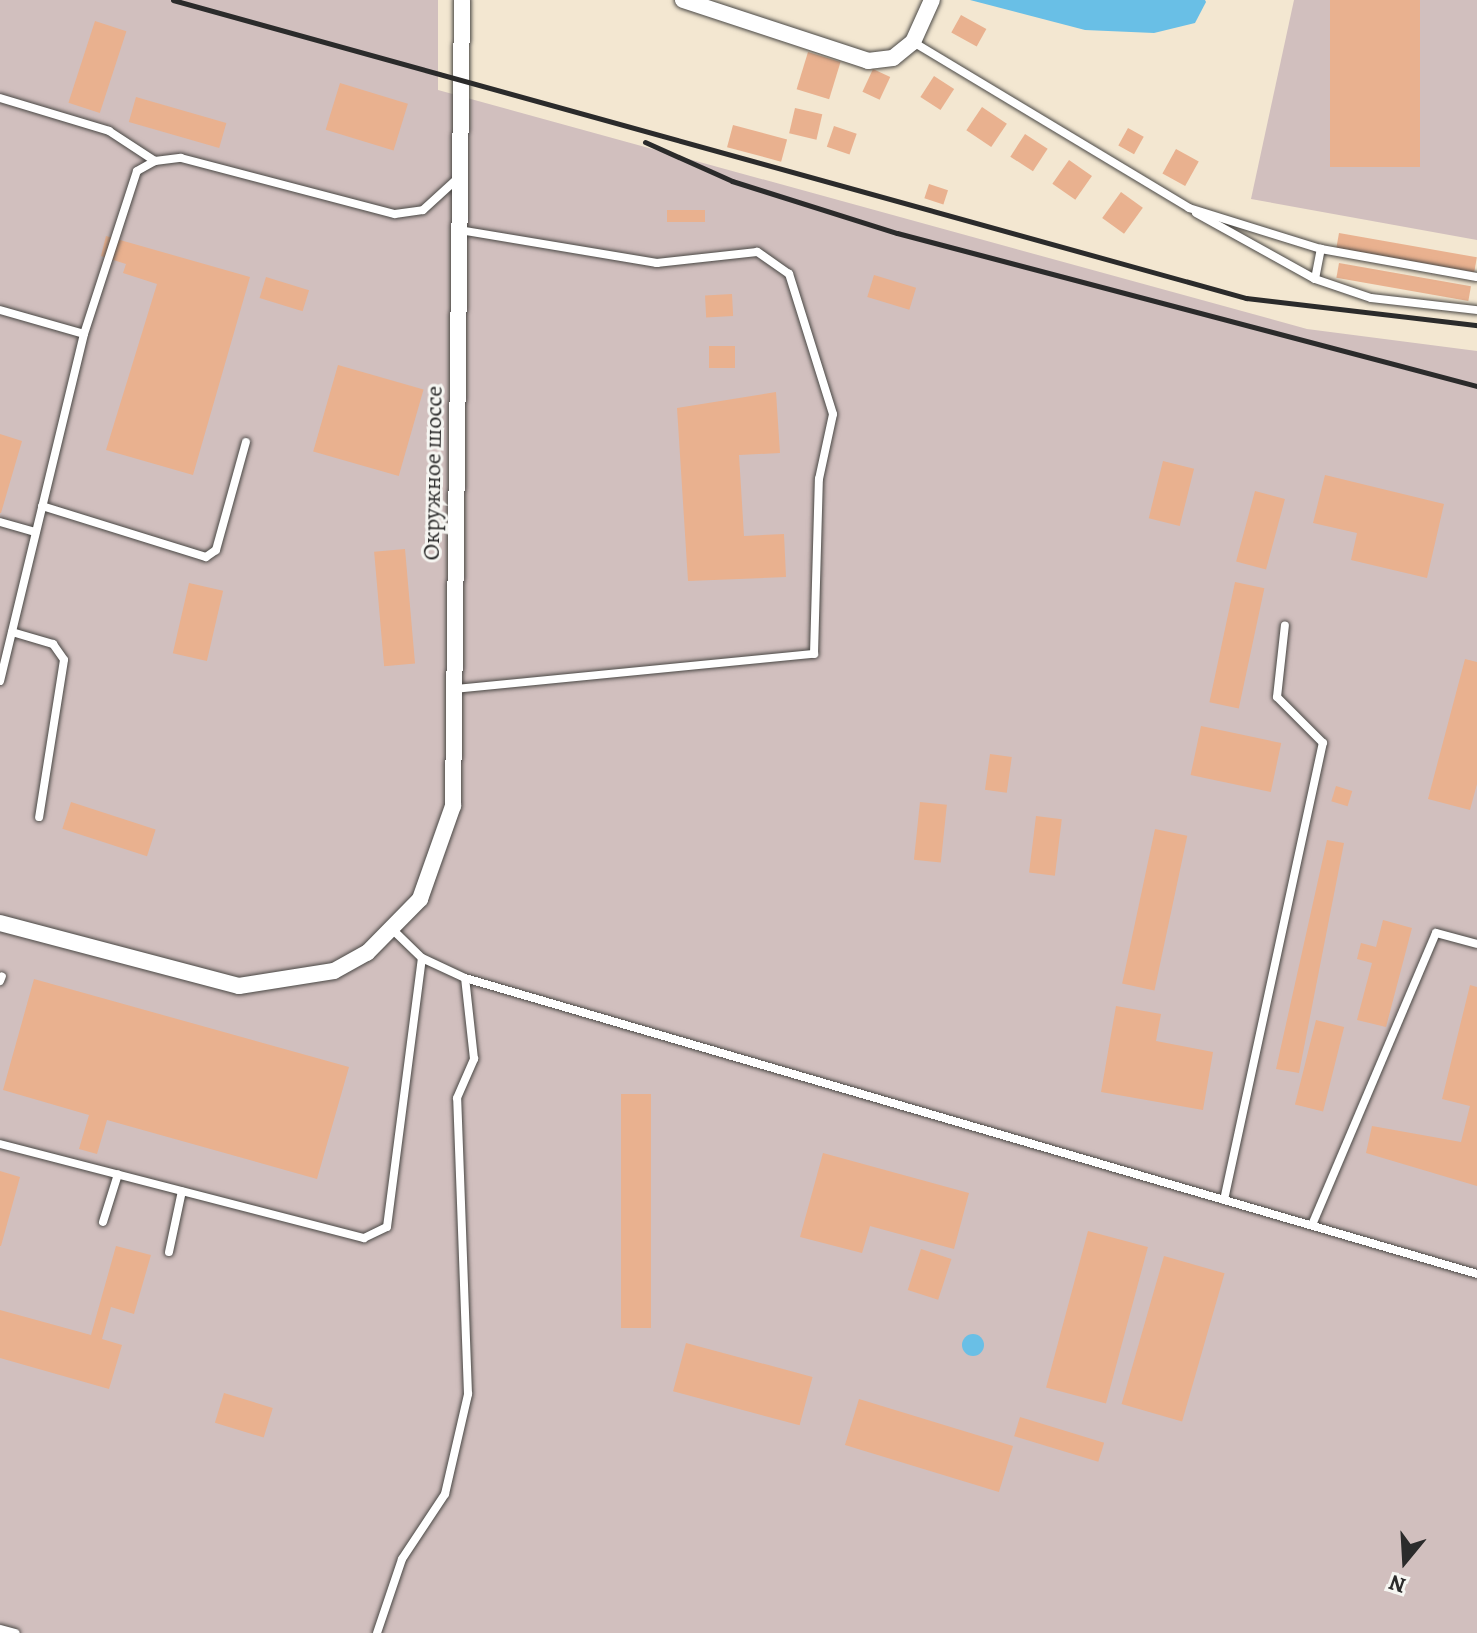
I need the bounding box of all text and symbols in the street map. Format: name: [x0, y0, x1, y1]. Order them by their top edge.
street label: Окружное шоссе: [417, 385, 449, 561]
north arrow: [1365, 1521, 1445, 1601]
text: N: [1385, 1567, 1410, 1601]

